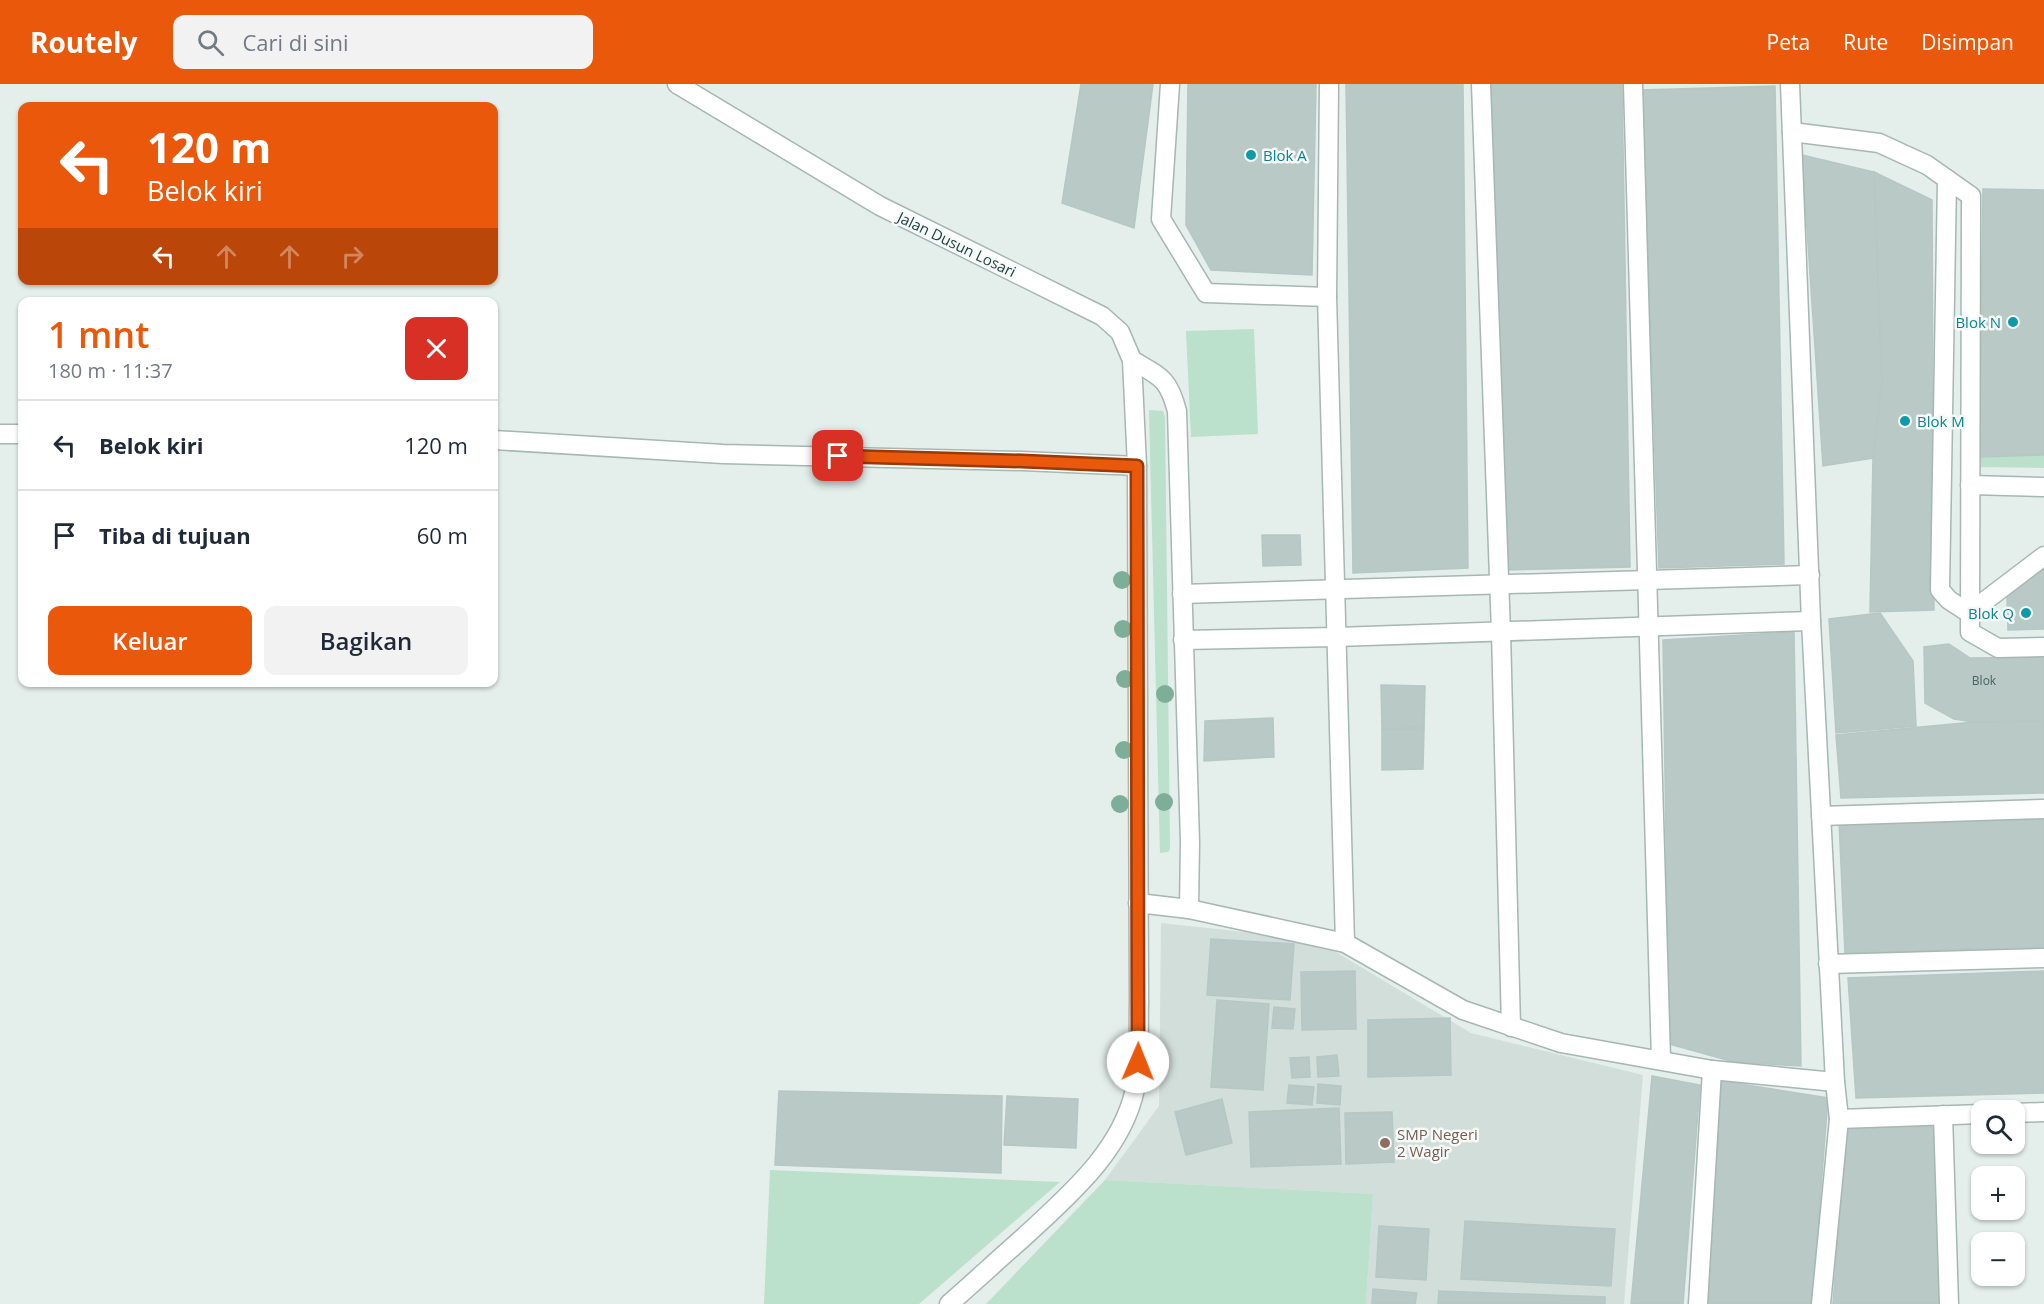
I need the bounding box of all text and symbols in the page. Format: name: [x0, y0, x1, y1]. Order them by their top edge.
search box: [173, 15, 593, 69]
text: Routely: [30, 23, 137, 61]
icon: search: [194, 26, 227, 59]
text: Cari di sini: [242, 27, 349, 57]
text: Peta: [1767, 28, 1810, 56]
text: Rute: [1843, 28, 1888, 56]
text: Disimpan: [1921, 28, 2014, 56]
text: 120 m: [147, 118, 271, 175]
icon: left: [48, 126, 126, 204]
place label: Blok A: [1263, 145, 1307, 165]
marker: Blok A: [1244, 148, 1258, 162]
text: Belok kiri: [147, 172, 263, 209]
street label: Jalan Dusun Losari: [893, 206, 1020, 281]
icon: left: [147, 240, 180, 273]
icon: ahead: [210, 240, 243, 273]
icon: ahead: [273, 240, 306, 273]
icon: right: [336, 240, 369, 273]
text: 1 mnt: [48, 310, 149, 359]
place label: Blok N: [1955, 312, 2001, 332]
marker: Blok N: [2006, 315, 2020, 329]
button: close: [405, 317, 468, 380]
text: 180 m · 11:37: [48, 357, 173, 384]
place label: Blok M: [1917, 411, 1965, 431]
marker: Blok M: [1898, 414, 1912, 428]
icon: left: [48, 429, 81, 462]
text: Belok kiri: [99, 430, 204, 460]
text: 120 m: [404, 430, 468, 460]
pin: [812, 430, 863, 481]
icon: arrive: [821, 439, 854, 472]
icon: arrive: [48, 519, 81, 552]
text: Tiba di tujuan: [99, 520, 251, 550]
text: 60 m: [417, 520, 468, 550]
place label: Blok Q: [1968, 603, 2014, 623]
button: Keluar: [48, 606, 252, 675]
button: Bagikan: [264, 606, 468, 675]
marker: Blok Q: [2019, 606, 2033, 620]
house number: Blok: [1972, 672, 1997, 689]
position arrow: [1106, 1030, 1170, 1094]
map controls: [1971, 1100, 2025, 1286]
button: search: [1971, 1100, 2025, 1154]
place label: SMP Negeri 2 Wagir: [1397, 1124, 1478, 1161]
marker: SMP Negeri 2 Wagir: [1378, 1136, 1392, 1150]
button: +: [1971, 1166, 2025, 1220]
button: −: [1971, 1232, 2025, 1286]

